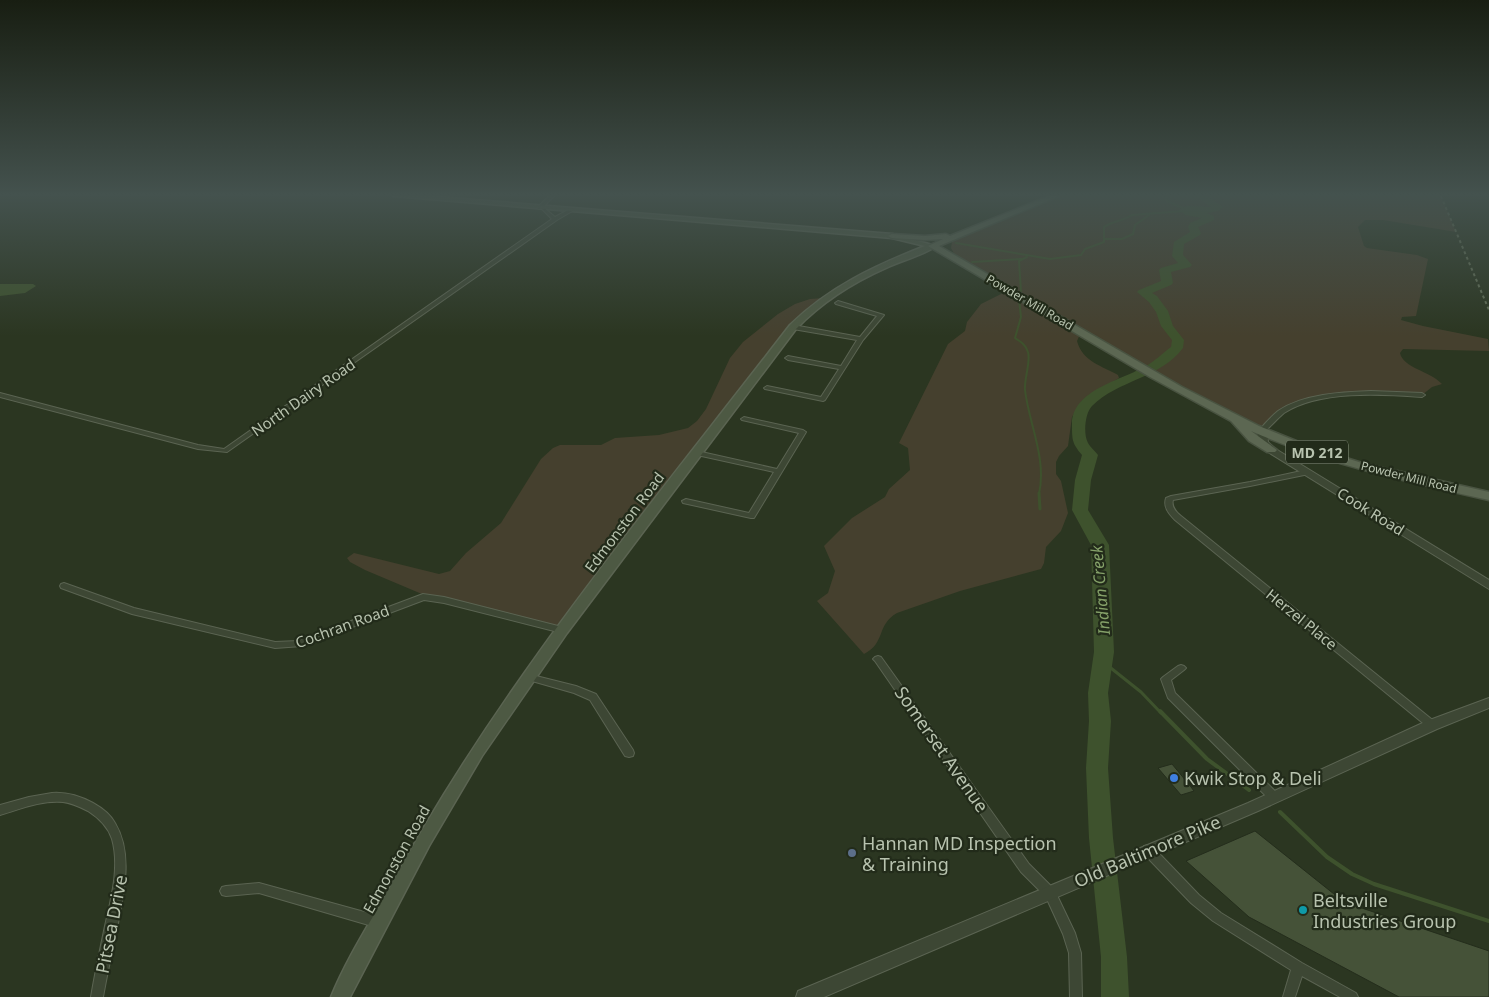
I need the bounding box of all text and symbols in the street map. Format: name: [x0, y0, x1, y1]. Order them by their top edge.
street label: Powder Mill Road: [983, 270, 1077, 334]
street label: North Dairy Road: [247, 354, 359, 440]
road number: MD 212: [1286, 441, 1348, 464]
street label: Powder Mill Road: [1359, 457, 1459, 497]
street label: Edmonston Road: [580, 468, 668, 576]
street label: Cook Road: [1334, 482, 1408, 540]
water label: Indian Creek: [1085, 543, 1115, 637]
street label: Herzel Place: [1262, 584, 1342, 654]
street label: Cochran Road: [292, 600, 392, 652]
street label: Somerset Avenue: [890, 681, 994, 817]
place label: Kwik Stop & Deli: [1184, 766, 1322, 790]
marker: Kwik Stop & Deli: [1168, 772, 1180, 784]
street label: Edmonston Road: [358, 801, 434, 917]
street label: Old Baltimore Pike: [1070, 809, 1224, 893]
place label: Hannan MD Inspection & Training: [862, 831, 1057, 876]
marker: Hannan MD Inspection & Training: [846, 847, 858, 859]
street label: Pitsea Drive: [90, 873, 132, 975]
place label: Beltsville Industries Group: [1313, 888, 1456, 933]
marker: Beltsville Industries Group: [1297, 904, 1309, 916]

